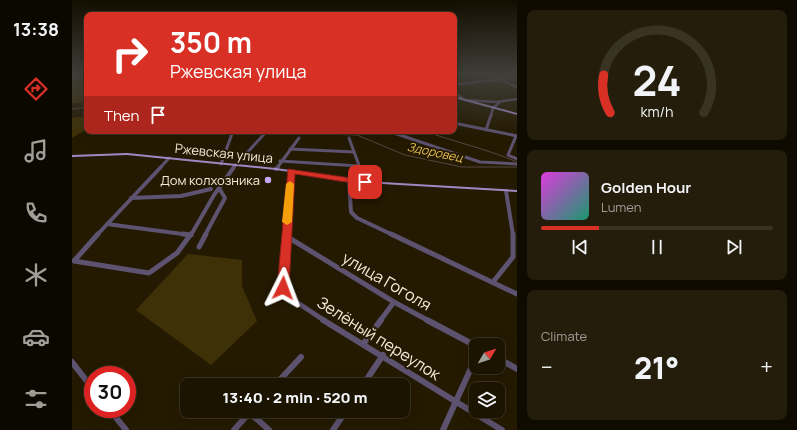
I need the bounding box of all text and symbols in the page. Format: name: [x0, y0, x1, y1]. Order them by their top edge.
text: 13:38: [13, 17, 59, 41]
text: 350 m: [170, 23, 252, 61]
icon: right: [104, 28, 156, 80]
text: 24: [632, 52, 682, 108]
text: Ржевская улица: [170, 59, 307, 83]
icon: directions: [22, 75, 50, 103]
text: km/h: [640, 102, 674, 121]
icon: arrive: [147, 104, 169, 126]
text: Then: [104, 105, 139, 126]
icon: music: [22, 137, 50, 165]
water label: Здоровец: [406, 138, 465, 166]
street label: Ржевская улица: [174, 139, 274, 167]
pin: [348, 165, 382, 199]
place label: Дом колхозника: [160, 171, 260, 189]
icon: arrive: [354, 171, 376, 193]
marker: Дом колхозника: [263, 175, 273, 185]
text: Golden Hour: [601, 177, 691, 198]
text: Lumen: [601, 198, 641, 216]
icon: phone: [22, 199, 50, 227]
icon: previous: [569, 236, 591, 258]
icon: pause: [646, 236, 668, 258]
icon: next: [723, 236, 745, 258]
street label: улица Гоголя: [338, 247, 436, 315]
icon: climate: [22, 261, 50, 289]
position arrow: [262, 267, 304, 309]
street label: Зелёный переулок: [313, 291, 446, 385]
icon: car: [22, 323, 50, 351]
text: Climate: [541, 327, 587, 345]
north arrow: [469, 338, 505, 374]
map controls: [469, 338, 505, 418]
text: 21°: [634, 347, 679, 388]
text: −: [541, 352, 553, 382]
text: +: [760, 352, 773, 382]
speed limit sign: 30: [84, 366, 136, 418]
button: layers: [469, 382, 505, 418]
icon: filters: [22, 385, 50, 413]
text: 13:40 · 2 min · 520 m: [223, 387, 367, 408]

